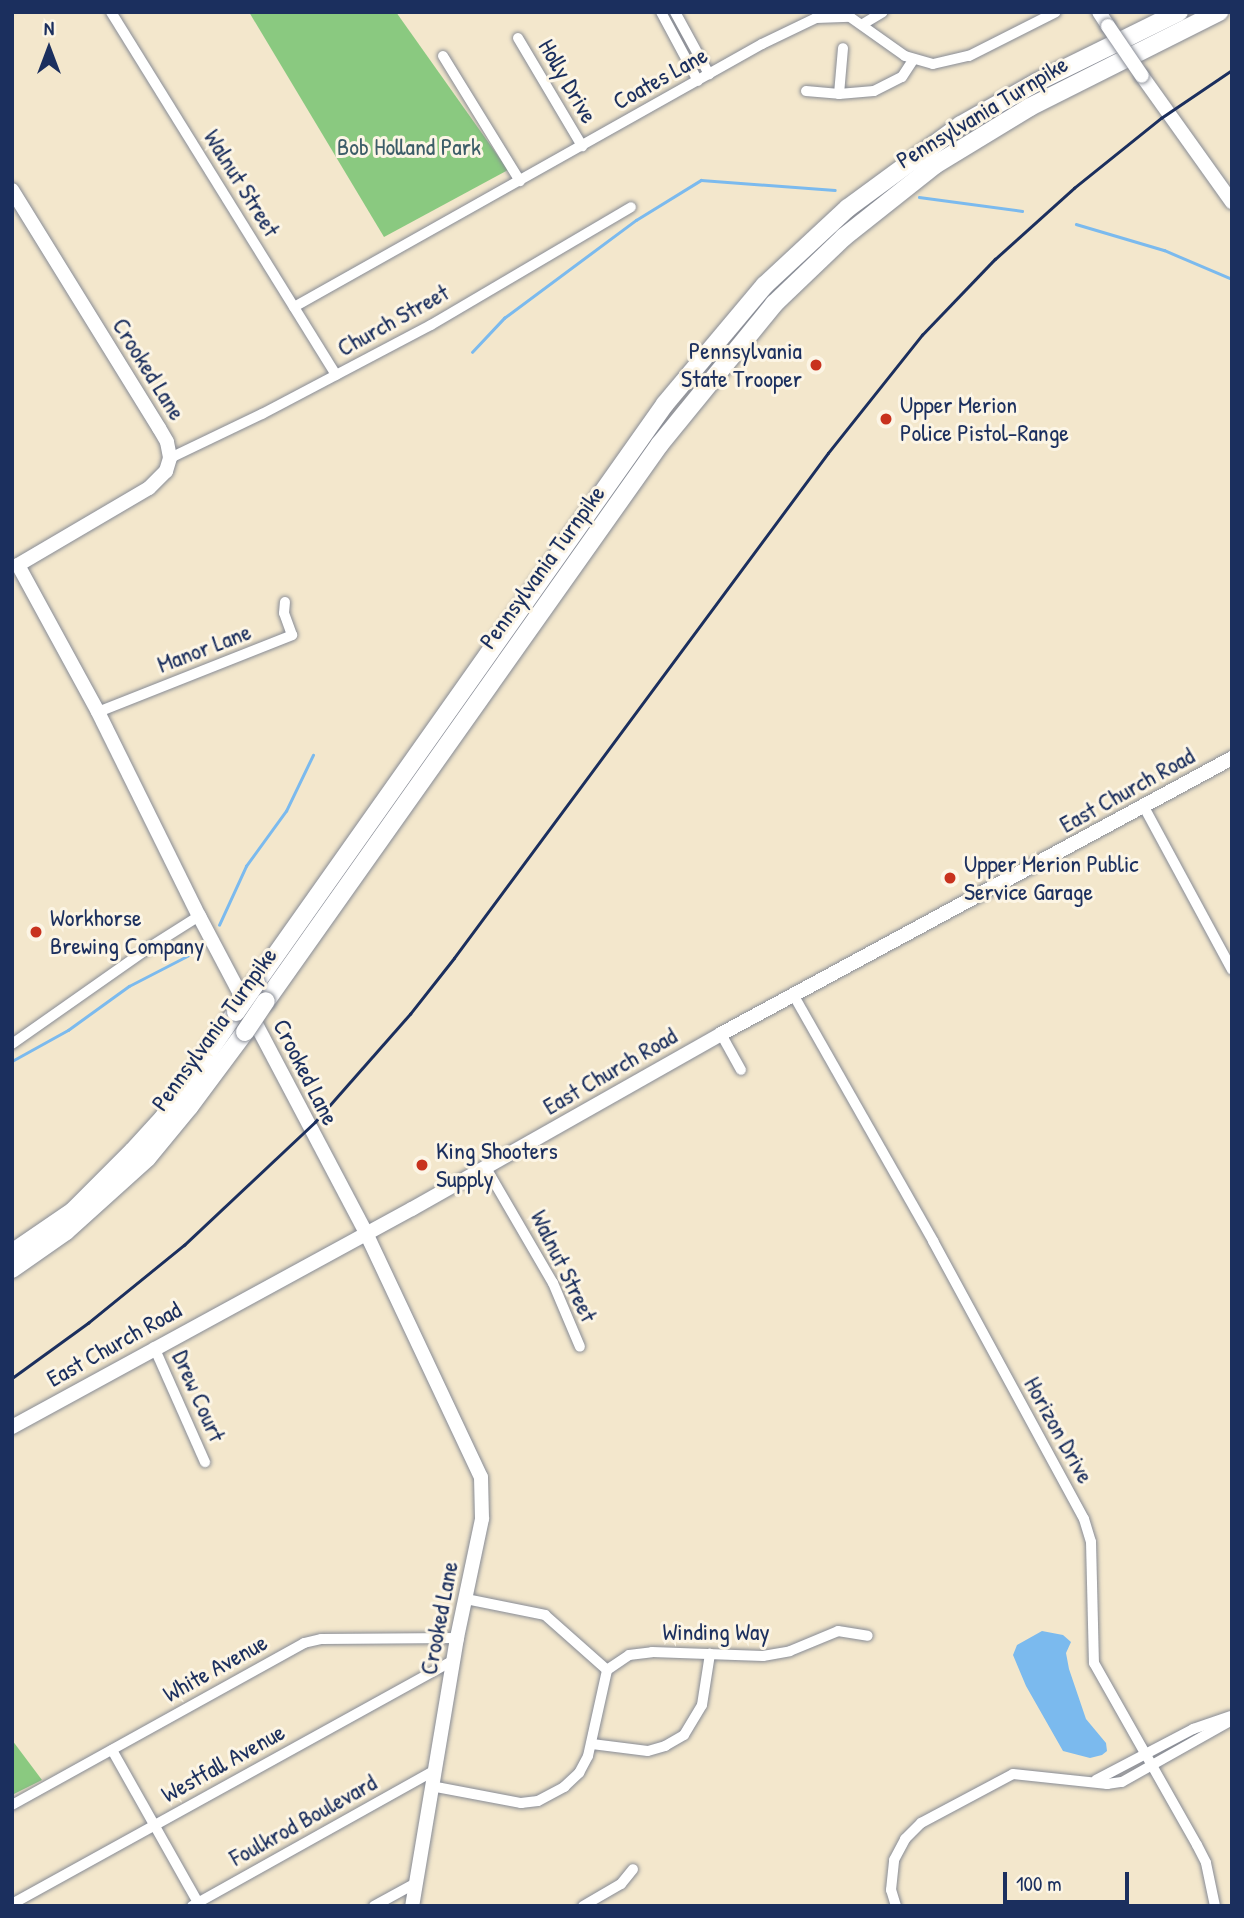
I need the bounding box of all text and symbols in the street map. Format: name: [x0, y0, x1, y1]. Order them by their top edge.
north arrow: [14, 14, 84, 84]
text: N: [44, 15, 54, 41]
street label: Holly Drive: [533, 34, 603, 128]
street label: Coates Lane: [608, 40, 712, 116]
street label: Pennsylvania Turnpike: [891, 49, 1073, 175]
street label: Walnut Street: [198, 124, 286, 242]
park label: Bob Holland Park: [337, 133, 481, 161]
street label: Church Street: [332, 278, 454, 362]
street label: Crooked Lane: [106, 313, 192, 425]
place label: Pennsylvania State Trooper: [681, 337, 802, 393]
marker: Pennsylvania State Trooper: [808, 357, 824, 373]
place label: Upper Merion Police Pistol-Range: [900, 391, 1069, 447]
marker: Upper Merion Police Pistol-Range: [878, 411, 894, 427]
street label: Pennsylvania Turnpike: [473, 480, 611, 654]
street label: Manor Lane: [153, 617, 255, 679]
street label: East Church Road: [1055, 741, 1199, 839]
place label: Upper Merion Public Service Garage: [964, 850, 1139, 906]
marker: Upper Merion Public Service Garage: [942, 870, 958, 886]
place label: Workhorse Brewing Company: [50, 904, 204, 960]
marker: Workhorse Brewing Company: [28, 924, 44, 940]
street label: Pennsylvania Turnpike: [145, 942, 283, 1116]
street label: Crooked Lane: [267, 1014, 345, 1130]
street label: East Church Road: [538, 1021, 682, 1121]
place label: King Shooters Supply: [436, 1137, 558, 1193]
marker: King Shooters Supply: [414, 1157, 430, 1173]
street label: Walnut Street: [525, 1205, 603, 1327]
street label: East Church Road: [42, 1295, 186, 1393]
street label: Drew Court: [166, 1346, 232, 1446]
street label: Horizon Drive: [1018, 1372, 1100, 1488]
street label: Crooked Lane: [414, 1559, 464, 1677]
street label: Winding Way: [662, 1618, 770, 1646]
street label: White Avenue: [158, 1628, 272, 1708]
street label: Westfall Avenue: [156, 1717, 290, 1809]
street label: Foulkrod Boulevard: [225, 1768, 381, 1872]
scale bar: [1006, 1858, 1132, 1902]
text: 100 m: [1016, 1869, 1062, 1898]

